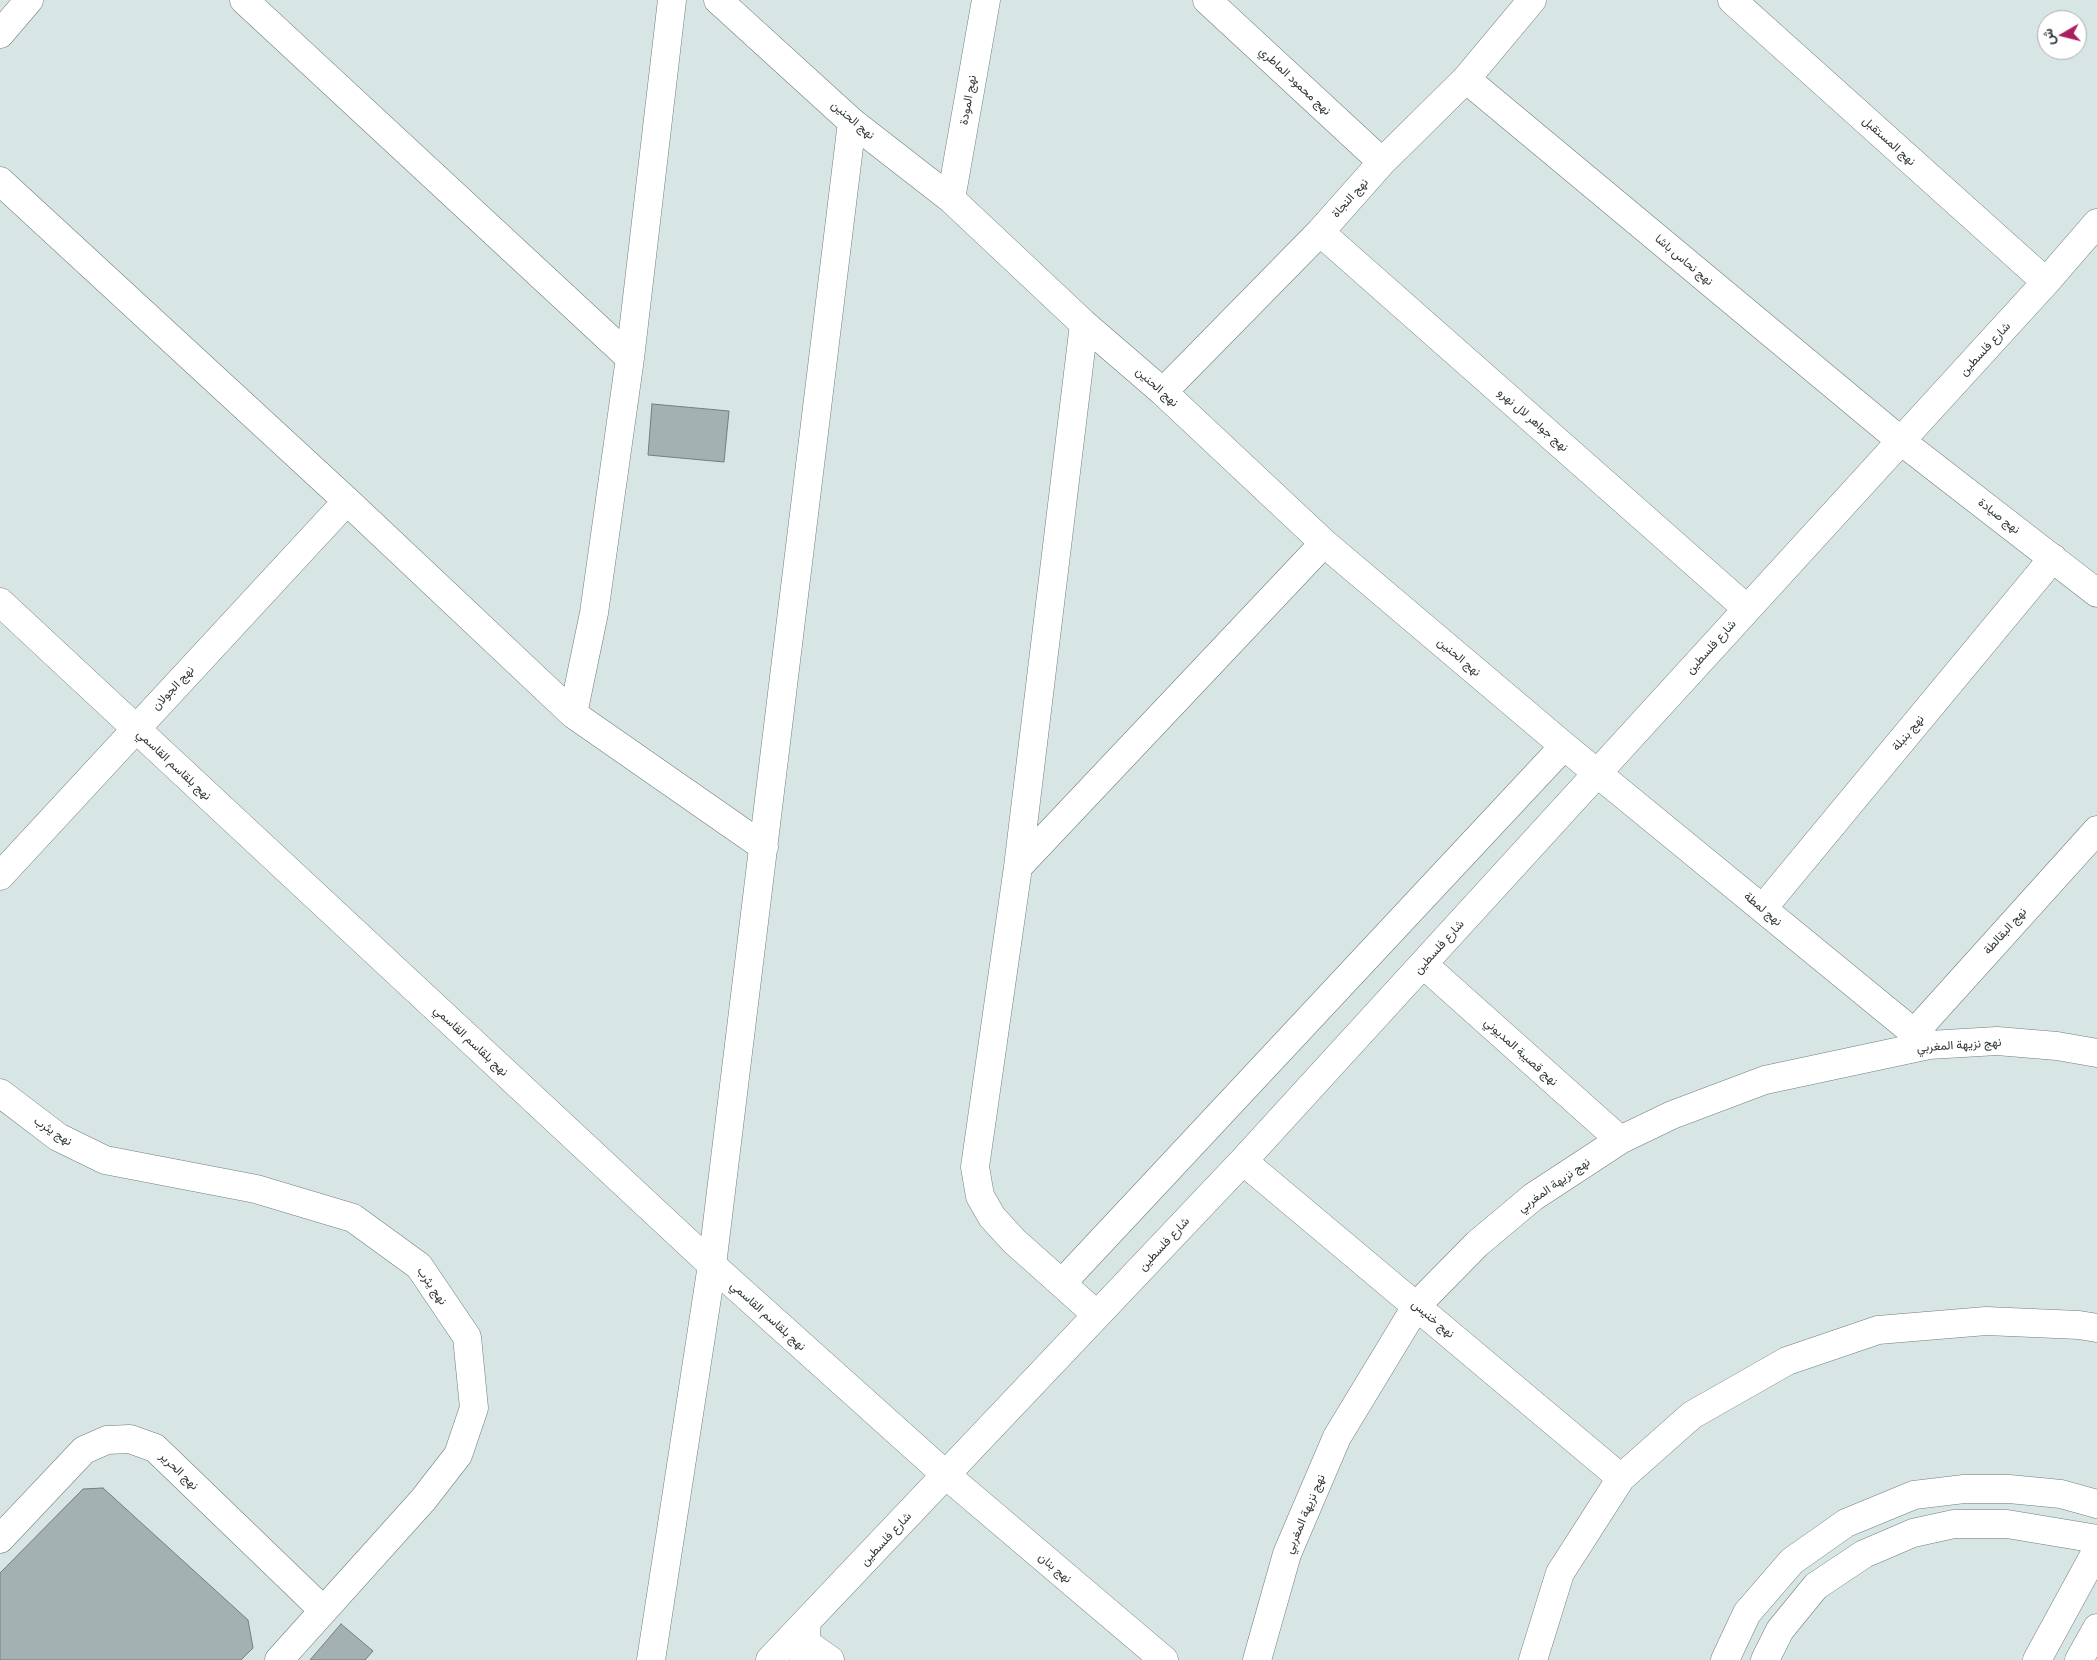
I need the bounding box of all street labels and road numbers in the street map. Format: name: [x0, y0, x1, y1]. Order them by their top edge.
street label: نهج محمود الماطري: [1256, 44, 1334, 118]
street label: نهج المودة: [957, 74, 979, 126]
street label: نهج الحنين: [828, 98, 878, 142]
street label: نهج المستقبل: [1859, 113, 1919, 169]
street label: نهج النجاة: [1329, 175, 1371, 221]
street label: نهج نحاس باشا: [1652, 231, 1716, 289]
street label: شارع فلسطين: [1957, 319, 2013, 379]
street label: نهج الحنين: [1133, 364, 1181, 410]
street label: نهج جواهر لال نهرو: [1495, 385, 1571, 455]
street label: نهج صيادة: [1975, 495, 2023, 537]
street label: شارع فلسطين: [1683, 617, 1739, 677]
street label: نهج الحنين: [1434, 635, 1484, 679]
street label: نهج الجولان: [149, 663, 197, 713]
street label: نهج بنبلة: [1889, 712, 1927, 754]
street label: نهج بلقاسم القاسمي: [134, 727, 214, 803]
street label: نهج لمطة: [1741, 889, 1785, 929]
street label: نهج البقالطة: [1980, 905, 2030, 957]
street label: شارع فلسطين: [1411, 917, 1467, 977]
street label: نهج بلقاسم القاسمي: [431, 1003, 511, 1079]
street label: نهج قصيبة المديوني: [1481, 1015, 1561, 1089]
street label: نهج نزيهة المغربي: [1916, 1035, 2002, 1055]
street label: نهج يثرب: [31, 1113, 75, 1149]
street label: نهج نزيهة المغربي: [1515, 1155, 1593, 1215]
street label: شارع فلسطين: [1136, 1214, 1192, 1274]
street label: نهج يثرب: [414, 1264, 450, 1308]
street label: نهج بلقاسم القاسمي: [727, 1278, 809, 1354]
street label: نهج خنيس: [1409, 1297, 1457, 1341]
street label: نهج الحرير: [157, 1449, 201, 1493]
street label: نهج نزيهة المغربي: [1282, 1472, 1328, 1556]
street label: شارع فلسطين: [858, 1509, 914, 1569]
street label: نهج بنان: [1035, 1550, 1075, 1586]

